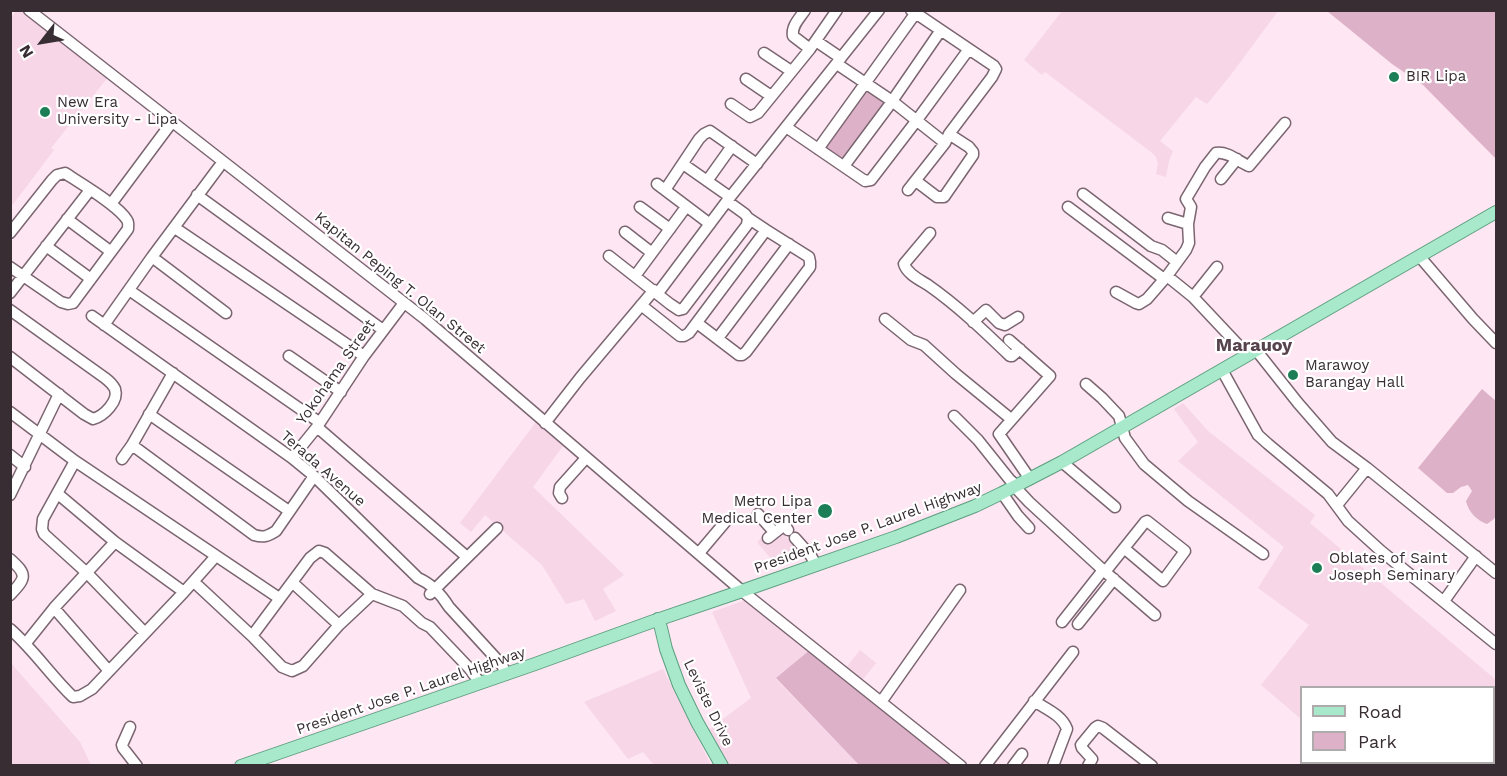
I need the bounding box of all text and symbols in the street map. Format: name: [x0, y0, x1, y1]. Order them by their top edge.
north arrow: [12, 12, 72, 72]
text: N: [15, 42, 37, 62]
place label: BIR Lipa: [1406, 68, 1466, 86]
marker: BIR Lipa: [1387, 70, 1401, 84]
place label: New Era University - Lipa: [57, 94, 178, 129]
marker: New Era University - Lipa: [38, 105, 52, 119]
street label: Kapitan Peping T. Olan Street: [311, 208, 489, 358]
street label: Yokohama Street: [293, 316, 379, 428]
district label: Marauoy: [1216, 335, 1292, 357]
place label: Marawoy Barangay Hall: [1305, 357, 1404, 392]
marker: Marawoy Barangay Hall: [1286, 368, 1300, 382]
street label: Terada Avenue: [277, 427, 369, 511]
street label: President Jose P. Laurel Highway: [752, 478, 984, 578]
place label: Metro Lipa Medical Center: [701, 493, 812, 528]
marker: Metro Lipa Medical Center: [816, 502, 834, 520]
place label: Oblates of Saint Joseph Seminary: [1329, 550, 1455, 585]
marker: Oblates of Saint Joseph Seminary: [1310, 561, 1324, 575]
street label: President Jose P. Laurel Highway: [294, 643, 528, 739]
street label: Leviste Drive: [679, 657, 737, 749]
legend: [1300, 686, 1495, 764]
text: Road: [1358, 701, 1402, 722]
text: Park: [1358, 731, 1397, 752]

